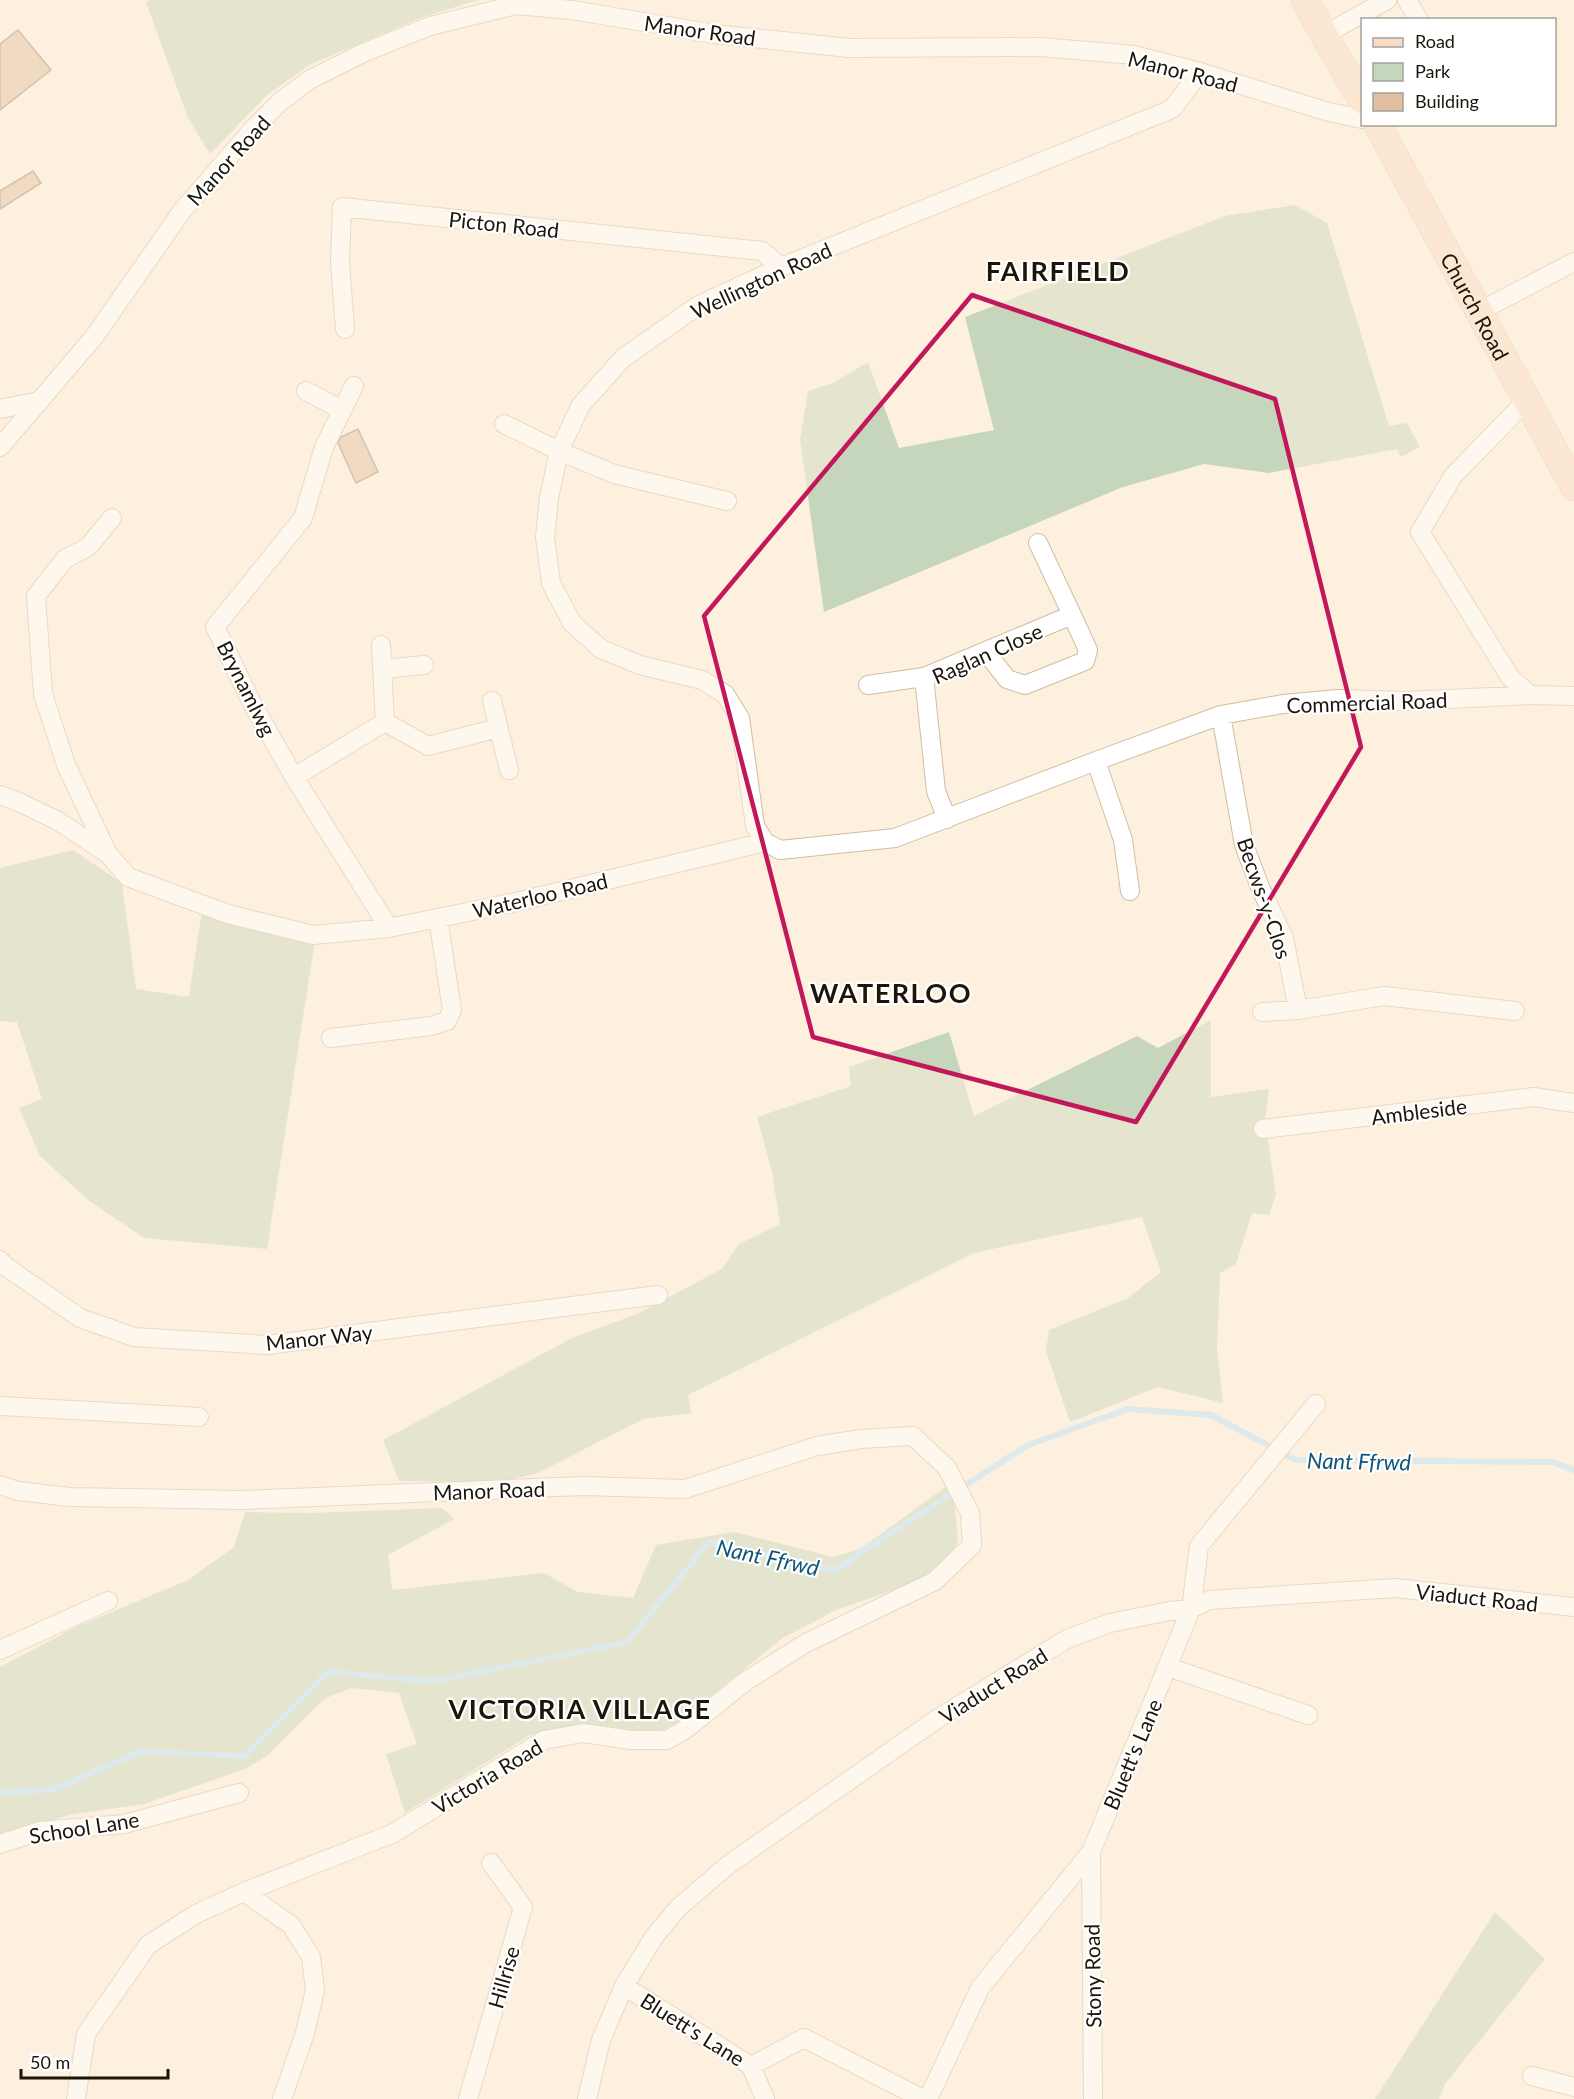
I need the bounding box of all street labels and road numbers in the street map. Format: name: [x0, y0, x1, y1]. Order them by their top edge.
street label: Manor Road: [643, 10, 757, 50]
street label: Manor Road: [1125, 45, 1241, 97]
street label: Manor Road: [181, 110, 275, 210]
street label: Picton Road: [448, 206, 560, 242]
street label: Wellington Road: [687, 236, 835, 324]
street label: Church Road: [1437, 248, 1515, 364]
street label: Raglan Close: [928, 618, 1046, 688]
street label: Brynamlwg: [212, 636, 282, 740]
street label: Commercial Road: [1286, 687, 1448, 717]
street label: Becws-y-Clos: [1233, 834, 1297, 962]
street label: Waterloo Road: [470, 867, 610, 923]
street label: Ambleside: [1370, 1093, 1468, 1129]
street label: Manor Way: [264, 1319, 374, 1355]
street label: Manor Road: [432, 1476, 546, 1504]
street label: Viaduct Road: [1415, 1578, 1539, 1616]
street label: Viaduct Road: [934, 1642, 1052, 1728]
street label: Bluett's Lane: [1097, 1695, 1167, 1813]
street label: Victoria Road: [428, 1733, 546, 1819]
street label: School Lane: [27, 1806, 141, 1848]
street label: Stony Road: [1079, 1924, 1105, 2028]
street label: Hillrise: [482, 1943, 524, 2011]
street label: Bluett's Lane: [636, 1987, 750, 2071]

